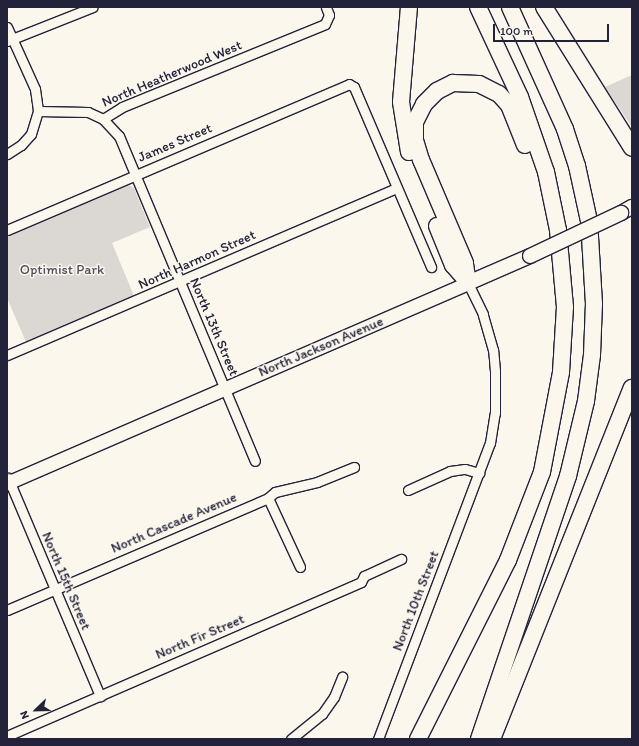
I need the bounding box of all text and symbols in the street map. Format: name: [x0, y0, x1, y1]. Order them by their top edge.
scale bar: [495, 16, 611, 42]
text: 100 m: [500, 24, 533, 38]
street label: North Heatherwood West: [100, 37, 244, 111]
street label: James Street: [136, 120, 214, 166]
street label: North Harmon Street: [136, 226, 258, 294]
park label: Optimist Park: [20, 262, 104, 278]
street label: North 13th Street: [186, 276, 242, 378]
street label: North Jackson Avenue: [256, 313, 386, 381]
street label: North Cascade Avenue: [109, 489, 239, 557]
street label: North 15th Street: [38, 530, 94, 632]
street label: North 10th Street: [389, 549, 443, 653]
street label: North Fir Street: [153, 611, 247, 663]
north arrow: [16, 690, 56, 730]
text: N: [17, 709, 32, 721]

